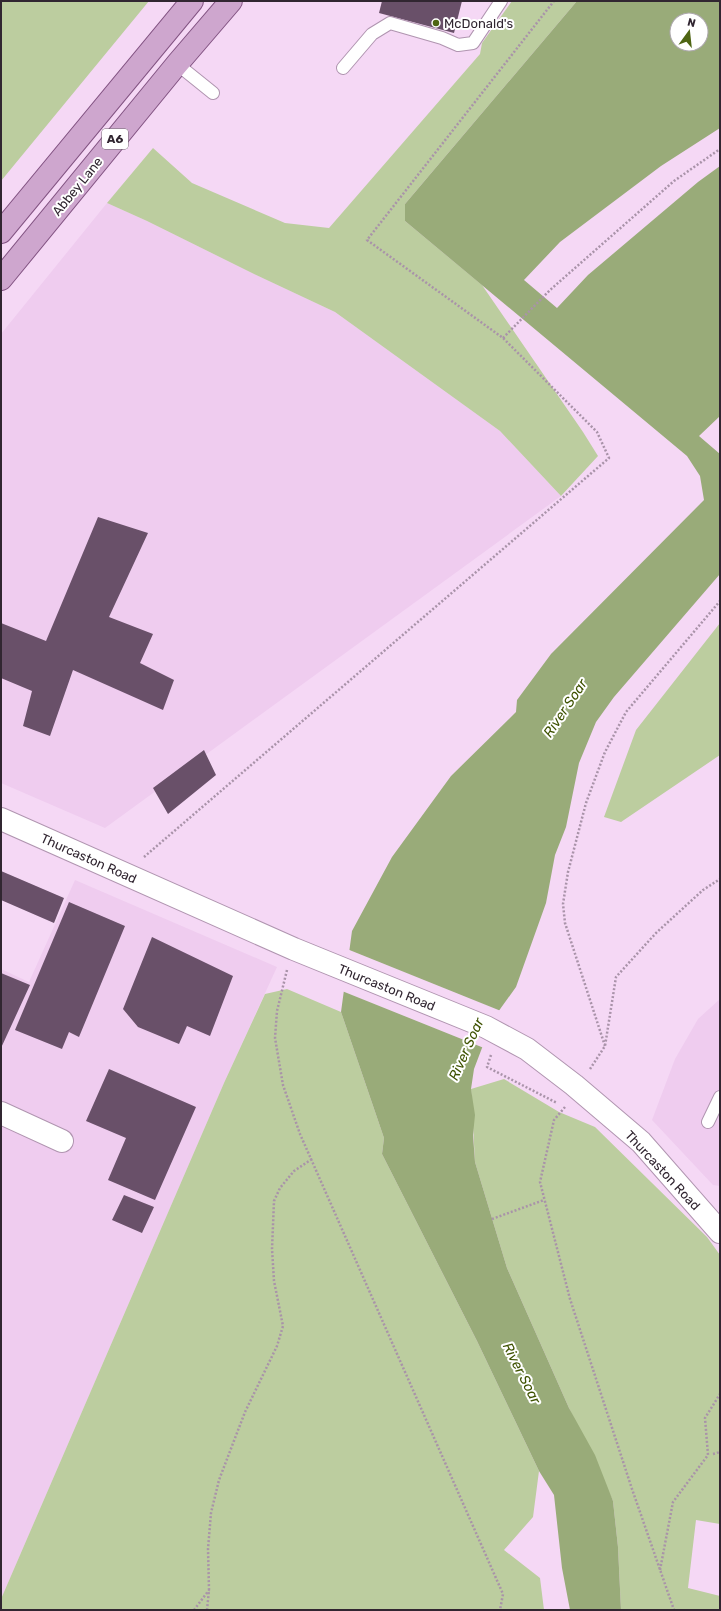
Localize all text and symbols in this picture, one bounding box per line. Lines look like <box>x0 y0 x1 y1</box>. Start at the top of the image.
north arrow <box>669 12 709 52</box>
place label: McDonald's <box>444 16 513 31</box>
text: N <box>686 16 697 30</box>
marker: McDonald's <box>431 18 441 28</box>
road number: A6 <box>102 129 128 149</box>
street label: Abbey Lane <box>49 154 106 219</box>
water label: River Soar <box>540 675 591 741</box>
street label: Thurcaston Road <box>39 831 139 886</box>
street label: Thurcaston Road <box>336 961 437 1014</box>
water label: River Soar <box>445 1015 488 1083</box>
street label: Thurcaston Road <box>622 1127 703 1213</box>
water label: River Soar <box>499 1340 545 1407</box>

